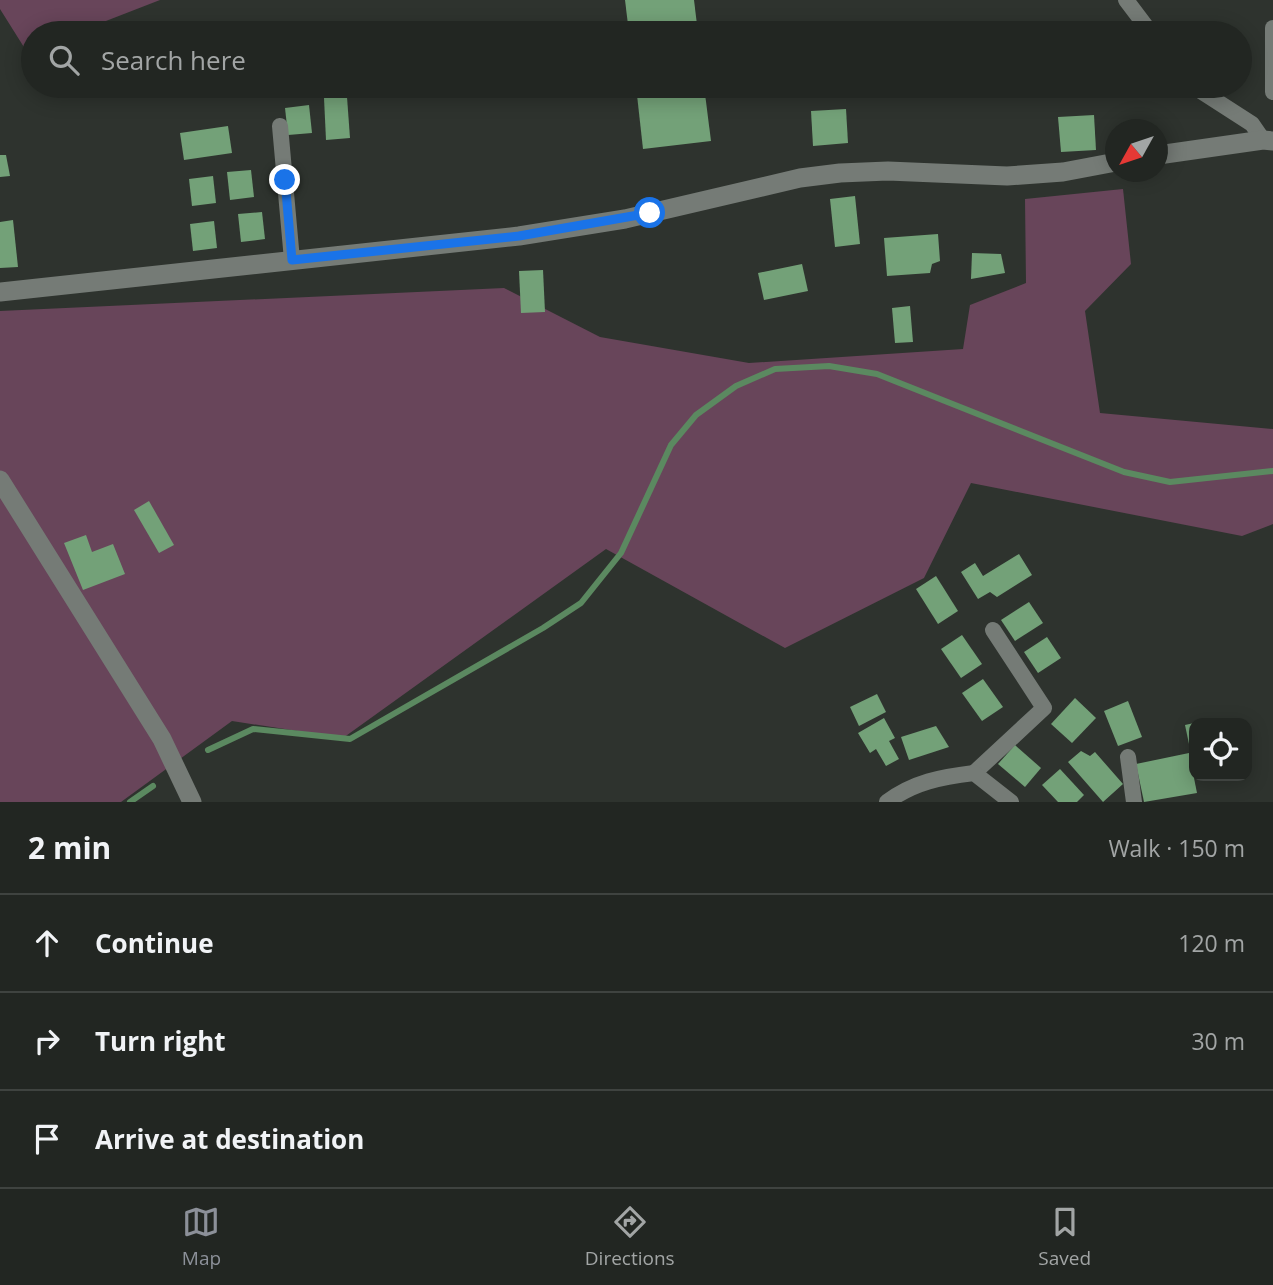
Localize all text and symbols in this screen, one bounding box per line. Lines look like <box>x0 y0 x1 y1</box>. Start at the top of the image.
search box <box>21 21 1252 98</box>
icon: search <box>45 41 83 79</box>
text: Search here <box>101 42 246 78</box>
north arrow <box>1105 119 1168 182</box>
route end <box>269 164 300 195</box>
route start <box>634 197 665 228</box>
map controls <box>1189 718 1252 781</box>
button: locate <box>1189 718 1252 781</box>
text: 2 min <box>28 827 111 868</box>
text: Walk · 150 m <box>1108 832 1245 864</box>
icon: ahead <box>28 924 66 962</box>
text: Continue <box>95 925 214 961</box>
text: 120 m <box>1178 927 1245 959</box>
icon: right <box>28 1022 66 1060</box>
text: Turn right <box>95 1023 226 1059</box>
text: 30 m <box>1191 1025 1245 1057</box>
icon: arrive <box>28 1120 66 1158</box>
text: Arrive at destination <box>95 1121 364 1157</box>
tab: Map <box>182 1203 221 1271</box>
tab: Directions <box>585 1203 675 1271</box>
tab: Saved <box>1038 1203 1091 1271</box>

